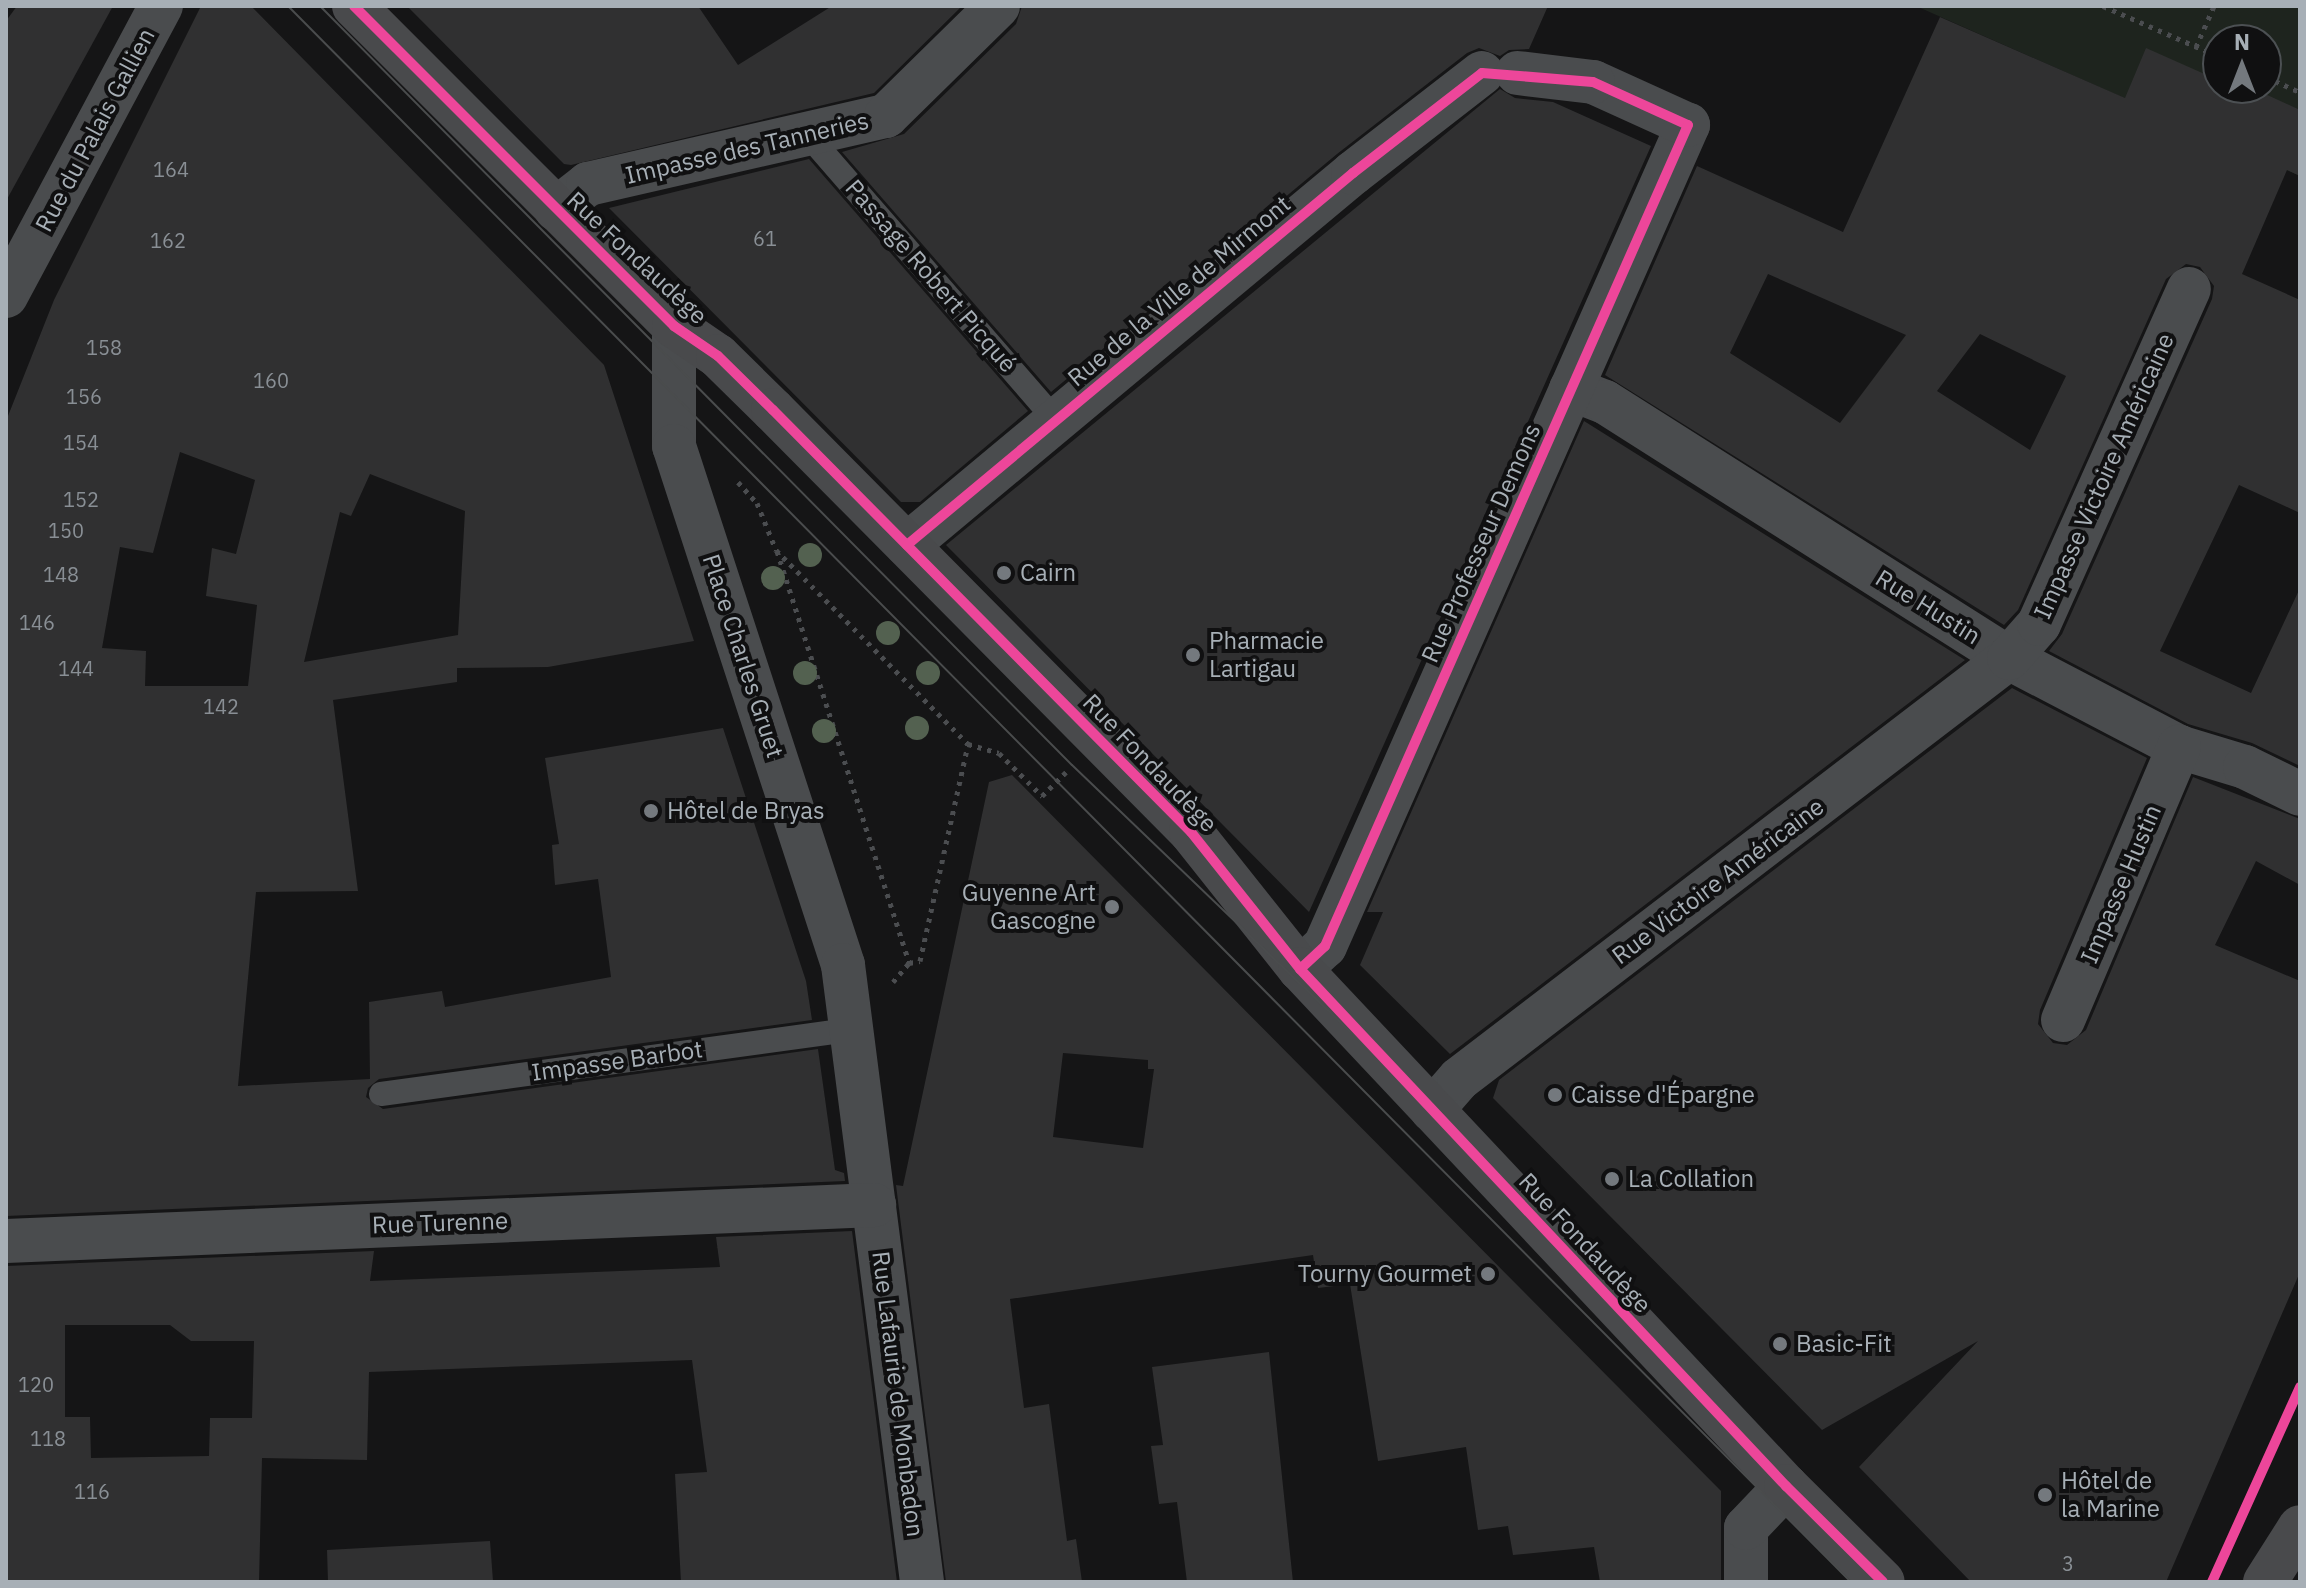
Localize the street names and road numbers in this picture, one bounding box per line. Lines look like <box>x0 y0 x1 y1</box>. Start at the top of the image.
street label: Rue du Palais Gallien <box>29 23 161 237</box>
street label: Impasse des Tanneries <box>623 106 871 190</box>
street label: Passage Robert Picqué <box>839 174 1023 378</box>
street label: Rue Fondaudège <box>561 186 713 330</box>
street label: Rue de la Ville de Mirmont <box>1062 189 1296 393</box>
street label: Impasse Victoire Américaine <box>2028 329 2180 623</box>
street label: Rue Professeur Demons <box>1415 419 1547 667</box>
street label: Place Charles Gruet <box>696 550 790 762</box>
street label: Rue Hustin <box>1870 564 1986 650</box>
street label: Rue Fondaudège <box>1077 688 1223 838</box>
street label: Rue Victoire Américaine <box>1606 792 1830 970</box>
street label: Impasse Hustin <box>2075 800 2167 968</box>
street label: Impasse Barbot <box>530 1035 704 1087</box>
street label: Rue Fondaudège <box>1513 1167 1657 1319</box>
street label: Rue Turenne <box>371 1206 509 1240</box>
street label: Rue Lafaurie de Monbadon <box>866 1250 930 1538</box>

